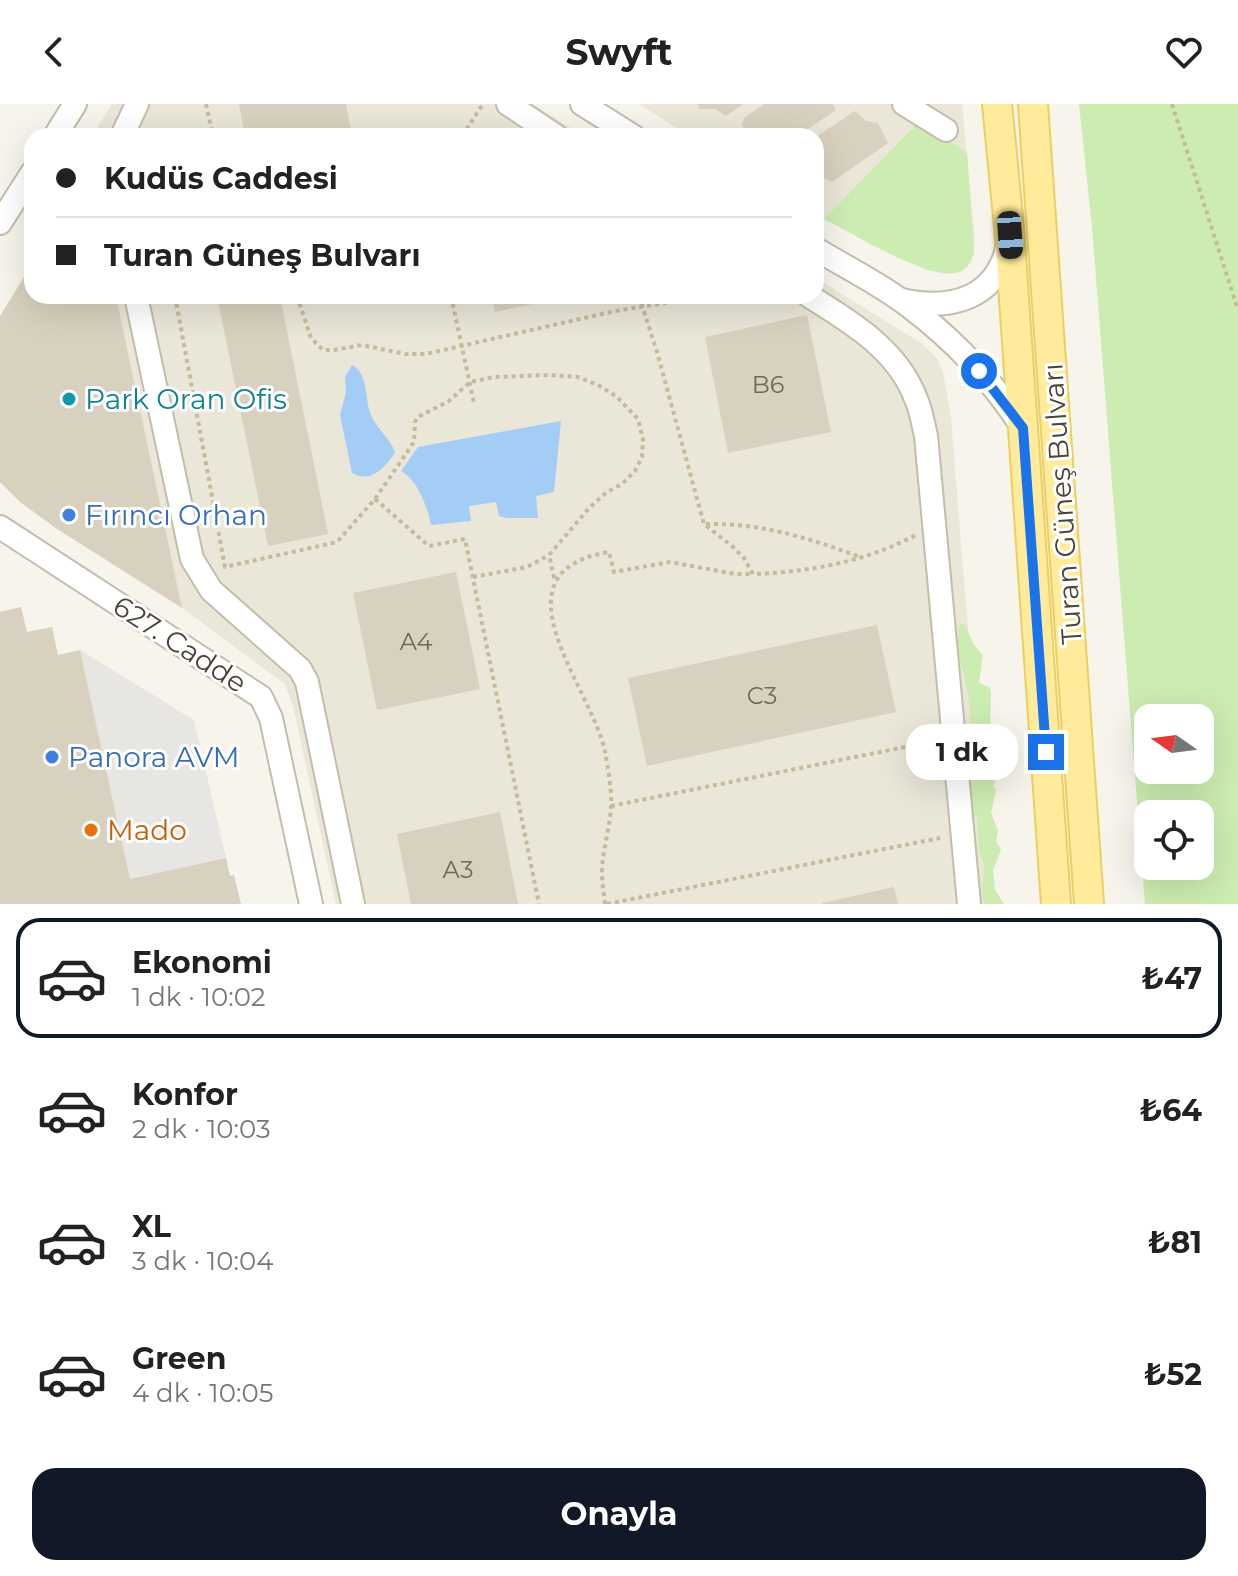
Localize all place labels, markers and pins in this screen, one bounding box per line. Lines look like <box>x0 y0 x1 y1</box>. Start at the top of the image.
place label: Park Oran Ofis <box>85 382 287 416</box>
marker: Park Oran Ofis <box>60 390 78 408</box>
place label: Fırıncı Orhan <box>85 498 267 532</box>
marker: Fırıncı Orhan <box>60 506 78 524</box>
place label: Panora AVM <box>68 740 240 774</box>
marker: Panora AVM <box>43 748 61 766</box>
place label: Mado <box>107 813 187 847</box>
marker: Mado <box>82 821 100 839</box>

